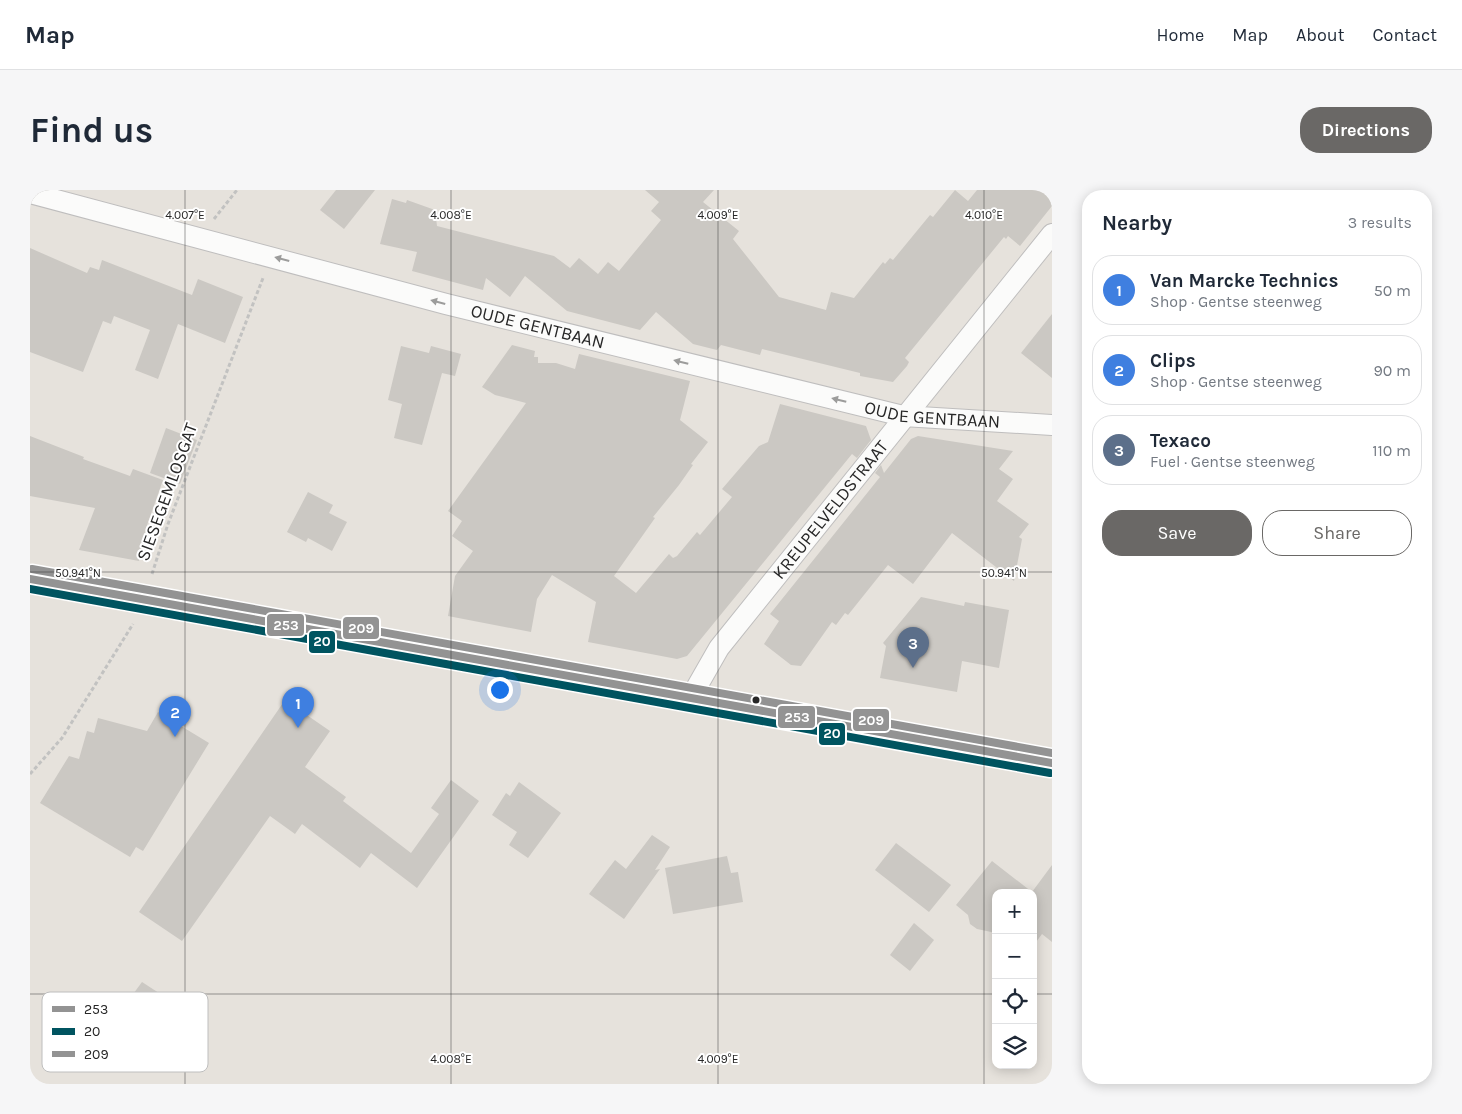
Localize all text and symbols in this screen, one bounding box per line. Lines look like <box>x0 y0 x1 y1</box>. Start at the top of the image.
text: Map <box>25 21 75 49</box>
text: Home <box>1156 24 1204 46</box>
text: Map <box>1232 24 1268 46</box>
text: About <box>1296 24 1345 46</box>
text: Contact <box>1373 24 1437 46</box>
button: Directions <box>1300 107 1432 153</box>
text: Find us <box>30 110 153 151</box>
text: 4.007°E <box>165 208 205 222</box>
text: 4.008°E <box>430 208 472 222</box>
text: 4.009°E <box>698 208 738 222</box>
text: 4.010°E <box>965 208 1003 222</box>
text: Nearby <box>1102 211 1172 235</box>
text: 3 results <box>1348 213 1412 232</box>
one-way arrow <box>274 255 289 263</box>
text: Van Marcke Technics <box>1150 270 1338 292</box>
text: 1 <box>1116 281 1122 300</box>
text: 50 m <box>1374 281 1411 300</box>
text: Shop · Gentse steenweg <box>1150 292 1322 311</box>
one-way arrow <box>431 297 446 305</box>
street label: OUDE GENTBAAN <box>469 300 607 353</box>
text: Clips <box>1150 350 1196 372</box>
one-way arrow <box>674 357 689 365</box>
text: 2 <box>1114 361 1124 380</box>
text: 90 m <box>1373 361 1411 380</box>
text: Shop · Gentse steenweg <box>1150 372 1322 391</box>
one-way arrow <box>831 396 846 404</box>
street label: OUDE GENTBAAN <box>862 396 1001 433</box>
street label: SIESEGEMLOSGAT <box>132 420 202 564</box>
text: Texaco <box>1150 430 1211 452</box>
street label: KREUPELVELDSTRAAT <box>768 436 893 584</box>
text: 3 <box>1114 441 1124 460</box>
text: 110 m <box>1372 441 1411 460</box>
text: Fuel · Gentse steenweg <box>1150 452 1315 471</box>
button: Save <box>1102 510 1252 556</box>
button: Share <box>1262 510 1412 556</box>
text: 50.941°N <box>55 566 101 580</box>
text: 50.941°N <box>981 566 1027 580</box>
line badge: 253 <box>266 613 305 637</box>
line badge: 209 <box>342 616 380 640</box>
text: 253 <box>273 617 299 634</box>
text: 209 <box>348 620 374 637</box>
pin: 3 <box>897 627 929 668</box>
line badge: 20 <box>308 630 336 654</box>
text: 20 <box>313 633 331 650</box>
your location <box>487 677 513 703</box>
pin: 1 <box>282 687 314 728</box>
unlabelled marker <box>751 695 761 705</box>
pin: 2 <box>159 696 191 737</box>
line badge: 253 <box>777 705 816 729</box>
line badge: 209 <box>852 708 890 732</box>
text: 253 <box>784 709 810 726</box>
text: 209 <box>858 712 884 729</box>
line badge: 20 <box>818 722 846 746</box>
text: 20 <box>823 725 841 742</box>
map controls <box>992 889 1037 1069</box>
button: + <box>992 889 1037 934</box>
button: − <box>992 934 1037 979</box>
button: locate <box>992 979 1037 1024</box>
legend <box>42 992 208 1072</box>
text: 253 <box>84 1001 108 1018</box>
text: 20 <box>84 1023 100 1040</box>
button: layers <box>992 1024 1037 1069</box>
text: 209 <box>84 1046 109 1063</box>
text: 4.008°E <box>430 1052 472 1066</box>
text: 4.009°E <box>698 1052 738 1066</box>

